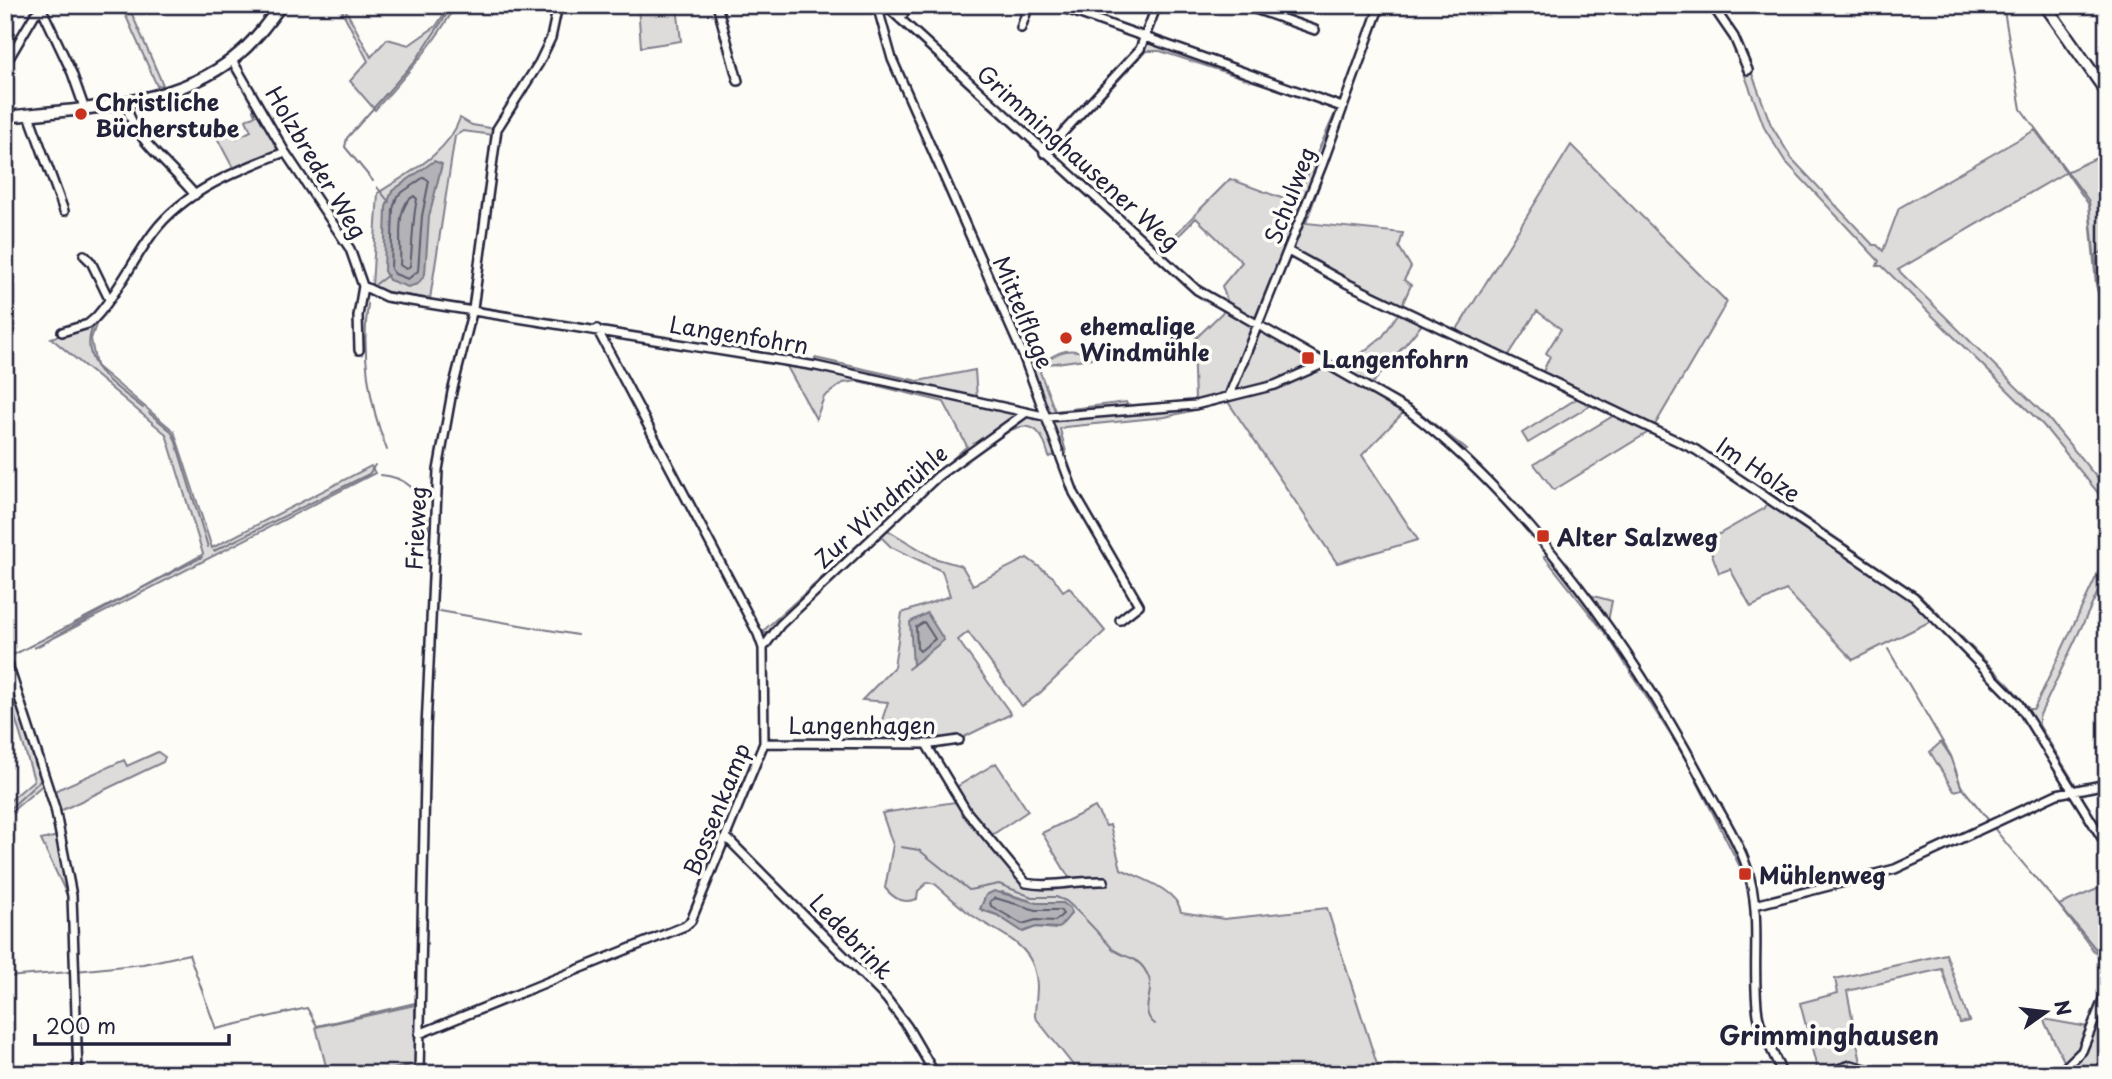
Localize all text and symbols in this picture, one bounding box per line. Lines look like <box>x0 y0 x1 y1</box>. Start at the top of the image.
street label: Grimminghausener Weg <box>970 56 1188 258</box>
street label: Holzbreder Weg <box>257 79 377 245</box>
place label: Christliche Bücherstube <box>95 84 240 145</box>
marker: Christliche Bücherstube <box>73 106 89 122</box>
street label: Schulweg <box>1254 141 1324 249</box>
street label: Mittelflage <box>985 250 1063 374</box>
street label: Langenfohrn <box>667 306 811 362</box>
place label: ehemalige Windmühle <box>1080 308 1209 369</box>
marker: ehemalige Windmühle <box>1058 330 1074 346</box>
place label: Langenfohrn <box>1322 341 1469 376</box>
marker: Langenfohrn <box>1300 350 1316 366</box>
street label: Im Holze <box>1710 428 1808 510</box>
street label: Zur Windmühle <box>805 436 955 576</box>
street label: Frieweg <box>395 485 435 571</box>
place label: Alter Salzweg <box>1557 519 1718 554</box>
marker: Alter Salzweg <box>1535 528 1551 544</box>
street label: Langenhagen <box>788 707 936 742</box>
street label: Bossenkamp <box>673 737 759 881</box>
place label: Mühlenweg <box>1759 857 1886 892</box>
marker: Mühlenweg <box>1737 866 1753 882</box>
street label: Ledebrink <box>802 885 902 987</box>
north arrow <box>2010 978 2080 1048</box>
text: N <box>2048 997 2079 1018</box>
scale bar <box>35 1002 229 1046</box>
text: 200 m <box>46 1009 116 1041</box>
district label: Grimminghausen <box>1719 1015 1939 1054</box>

